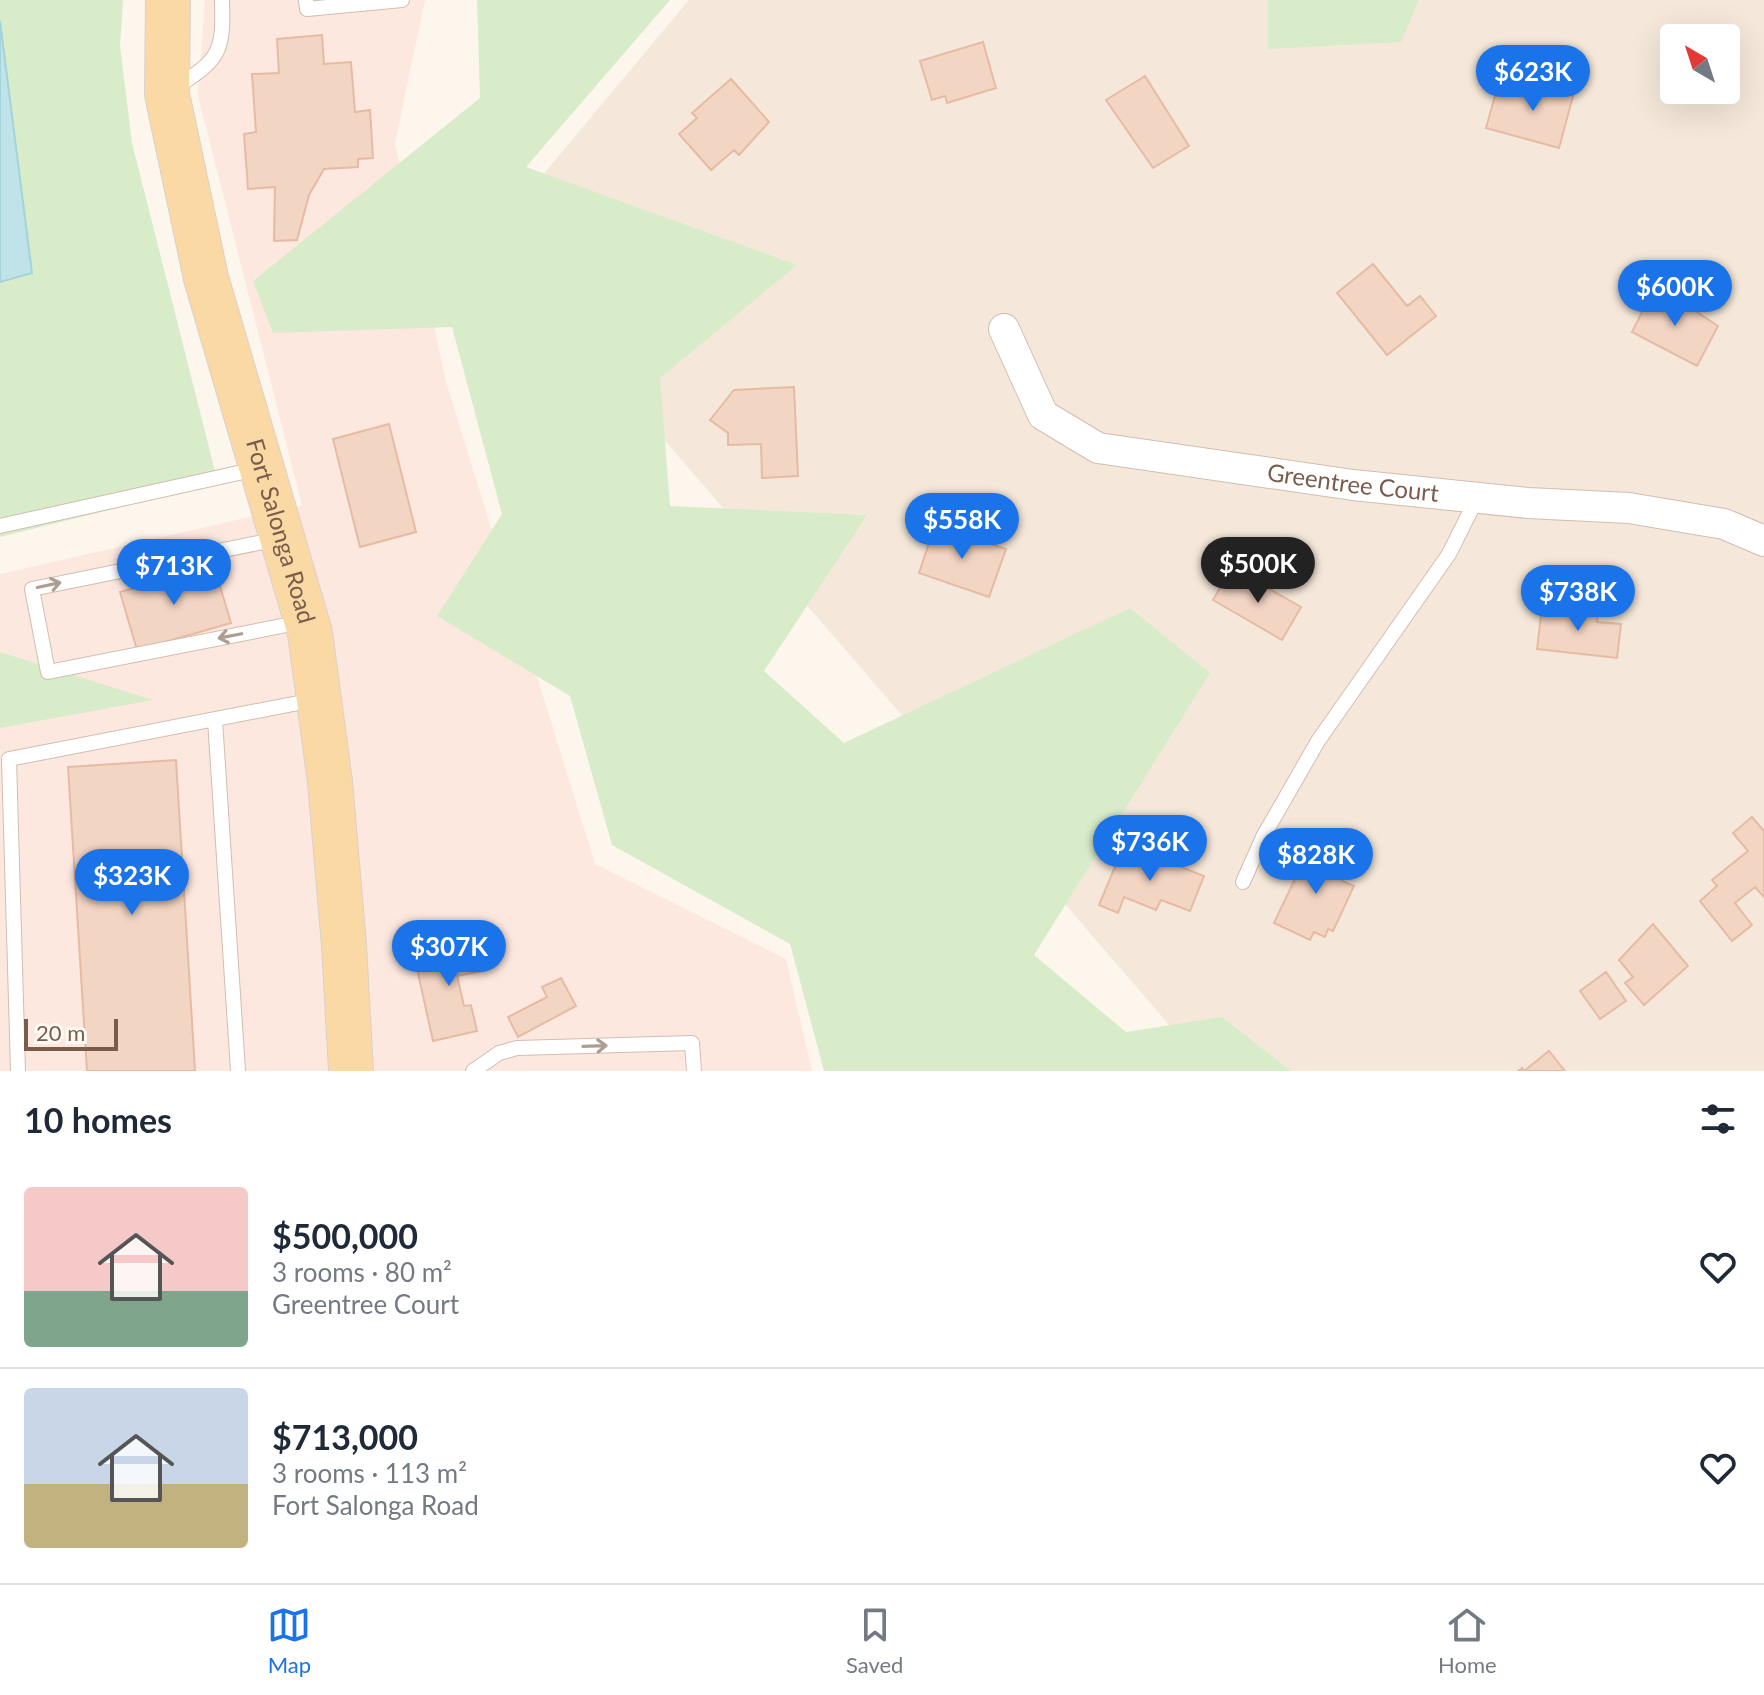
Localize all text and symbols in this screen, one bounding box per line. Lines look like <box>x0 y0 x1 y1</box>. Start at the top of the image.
north arrow <box>1660 24 1740 104</box>
map controls <box>1660 24 1740 104</box>
pin: $623K <box>1477 45 1589 113</box>
text: $623K <box>1494 55 1572 87</box>
pin: $600K <box>1619 260 1731 328</box>
text: $600K <box>1636 270 1714 302</box>
street label: Fort Salonga Road <box>241 435 322 627</box>
street label: Greentree Court <box>1265 457 1441 507</box>
pin: $558K <box>906 493 1018 561</box>
text: $558K <box>923 503 1001 535</box>
pin: $500K <box>1202 537 1314 605</box>
pin: $713K <box>118 539 230 607</box>
text: $500K <box>1219 547 1297 579</box>
text: $713K <box>135 549 213 581</box>
pin: $738K <box>1522 565 1634 633</box>
text: $738K <box>1539 575 1617 607</box>
one-way arrow <box>36 577 62 592</box>
one-way arrow <box>218 630 243 645</box>
pin: $736K <box>1094 815 1206 883</box>
text: $736K <box>1111 825 1189 857</box>
pin: $828K <box>1260 828 1372 896</box>
text: $828K <box>1277 838 1355 870</box>
pin: $323K <box>76 849 188 917</box>
text: $323K <box>93 859 171 891</box>
pin: $307K <box>393 920 505 988</box>
text: $307K <box>410 930 488 962</box>
scale bar <box>24 1015 118 1051</box>
text: 20 m <box>36 1019 85 1046</box>
one-way arrow <box>581 1039 608 1054</box>
icon: filters <box>1696 1097 1740 1141</box>
text: 10 homes <box>24 1099 172 1140</box>
text: $500,000 <box>272 1215 418 1256</box>
icon: home <box>88 1219 184 1315</box>
icon: heart <box>1696 1245 1740 1289</box>
text: 3 rooms · 80 m² <box>272 1256 452 1288</box>
text: Greentree Court <box>272 1288 459 1320</box>
text: $713,000 <box>272 1416 418 1457</box>
icon: home <box>88 1420 184 1516</box>
icon: heart <box>1696 1446 1740 1490</box>
text: 3 rooms · 113 m² <box>272 1457 467 1489</box>
text: Fort Salonga Road <box>272 1489 479 1521</box>
tab: Map <box>267 1603 311 1678</box>
tab: Saved <box>846 1603 903 1678</box>
tab: Home <box>1438 1603 1497 1678</box>

